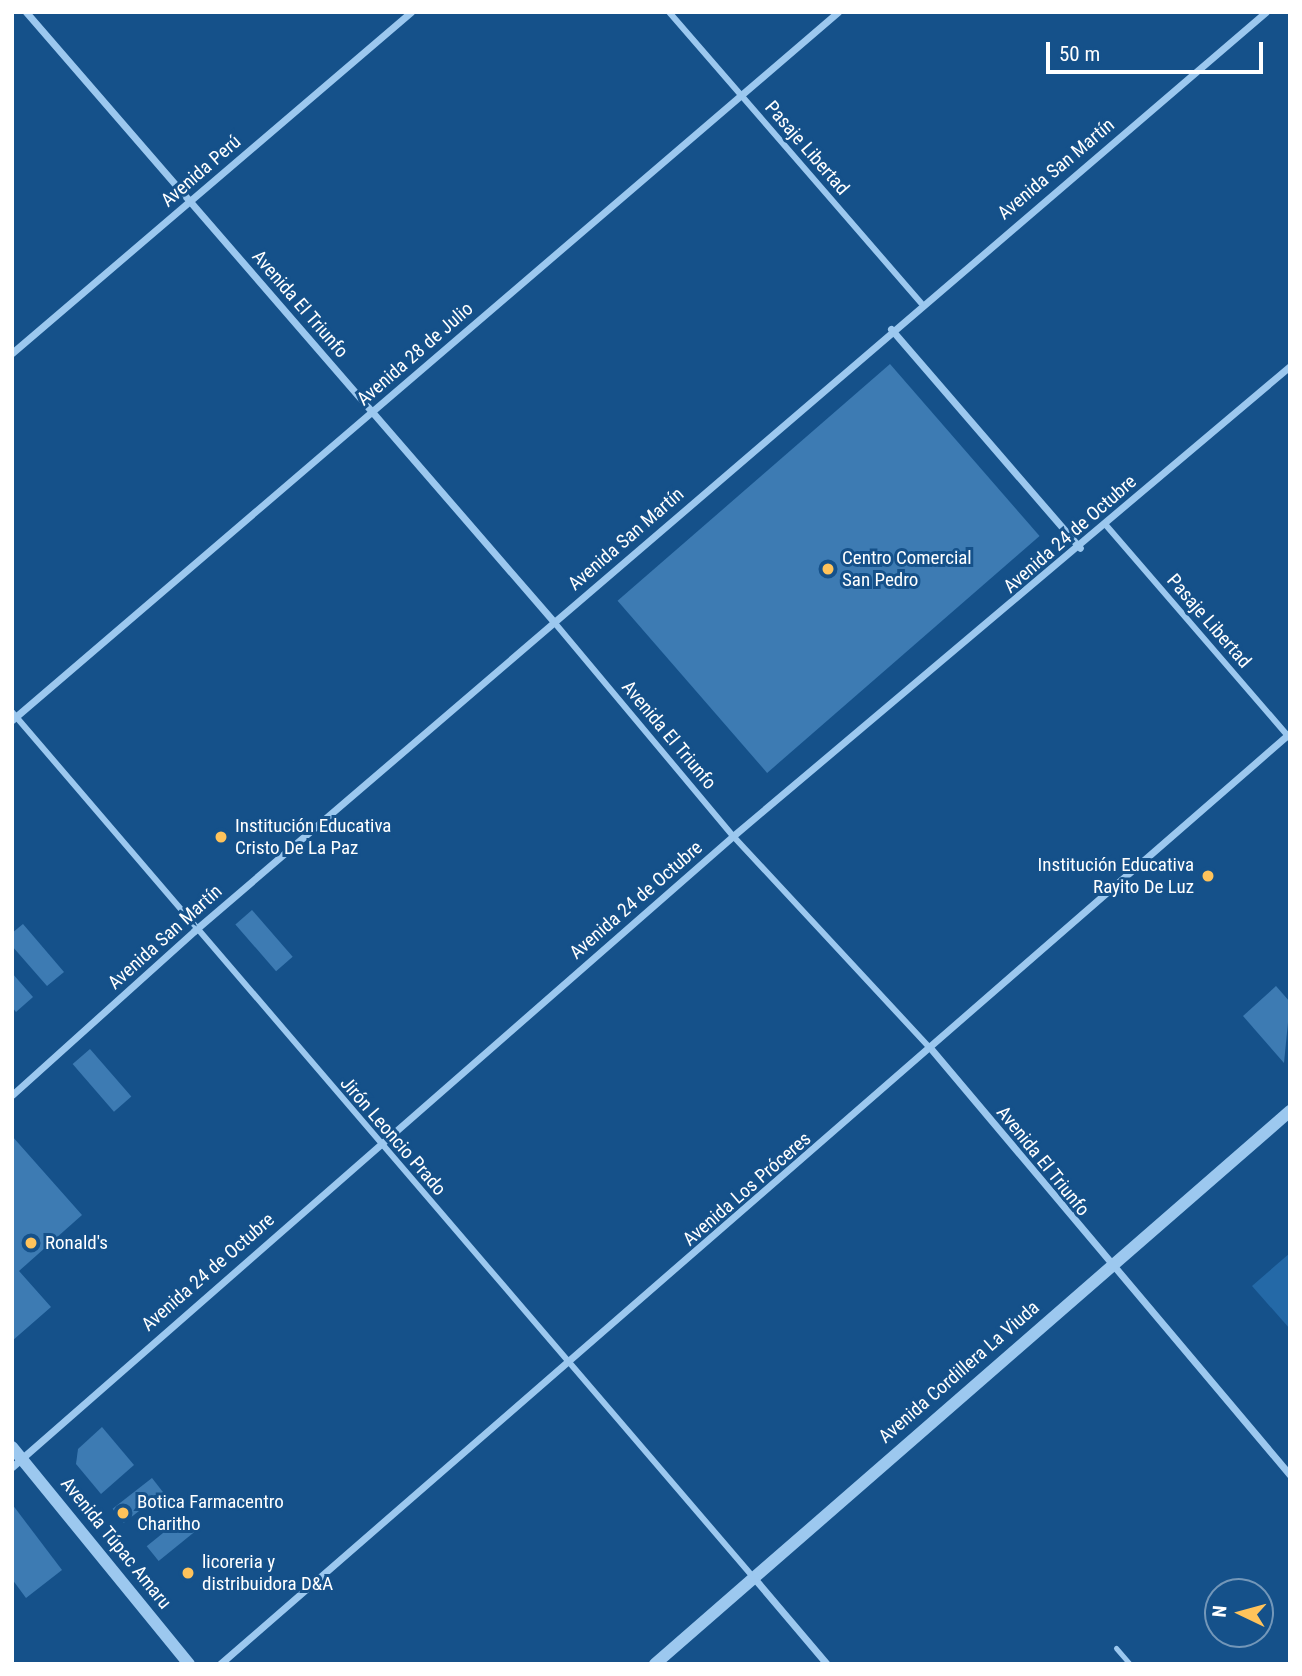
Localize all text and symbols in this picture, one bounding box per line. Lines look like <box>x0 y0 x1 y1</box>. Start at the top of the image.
scale bar <box>1050 28 1267 72</box>
text: 50 m <box>1059 42 1100 66</box>
street label: Pasaje Libertad <box>760 96 854 200</box>
street label: Avenida San Martín <box>993 114 1119 224</box>
street label: Avenida Perú <box>156 130 246 212</box>
street label: Avenida El Triunfo <box>247 245 353 363</box>
street label: Avenida 28 de Julio <box>352 297 478 411</box>
street label: Avenida 24 de Octubre <box>999 470 1141 598</box>
street label: Avenida San Martín <box>564 483 688 595</box>
place label: Centro Comercial San Pedro <box>842 547 972 591</box>
marker: Centro Comercial San Pedro <box>820 561 836 577</box>
street label: Pasaje Libertad <box>1162 569 1256 673</box>
street label: Avenida El Triunfo <box>617 676 721 794</box>
place label: Institución Educativa Cristo De La Paz <box>235 815 391 859</box>
marker: Institución Educativa Cristo De La Paz <box>213 829 229 845</box>
street label: Avenida 24 de Octubre <box>565 836 707 964</box>
place label: Institución Educativa Rayito De Luz <box>1038 854 1194 898</box>
marker: Institución Educativa Rayito De Luz <box>1200 868 1216 884</box>
street label: Avenida San Martín <box>103 880 227 994</box>
street label: Jirón Leoncio Prado <box>335 1072 451 1200</box>
street label: Avenida El Triunfo <box>992 1101 1094 1221</box>
street label: Avenida Los Próceres <box>678 1127 816 1251</box>
street label: Avenida 24 de Octubre <box>137 1208 279 1336</box>
place label: Ronald's <box>45 1232 108 1254</box>
marker: Ronald's <box>23 1235 39 1251</box>
street label: Avenida Cordillera La Viuda <box>874 1296 1044 1448</box>
street label: Avenida Túpac Amaru <box>56 1472 176 1614</box>
place label: Botica Farmacentro Charitho <box>137 1491 284 1535</box>
marker: Botica Farmacentro Charitho <box>115 1505 131 1521</box>
place label: licoreria y distribuidora D&A <box>202 1551 333 1595</box>
marker: licoreria y distribuidora D&A <box>180 1565 196 1581</box>
north arrow <box>1204 1578 1274 1648</box>
text: N <box>1208 1605 1232 1618</box>

